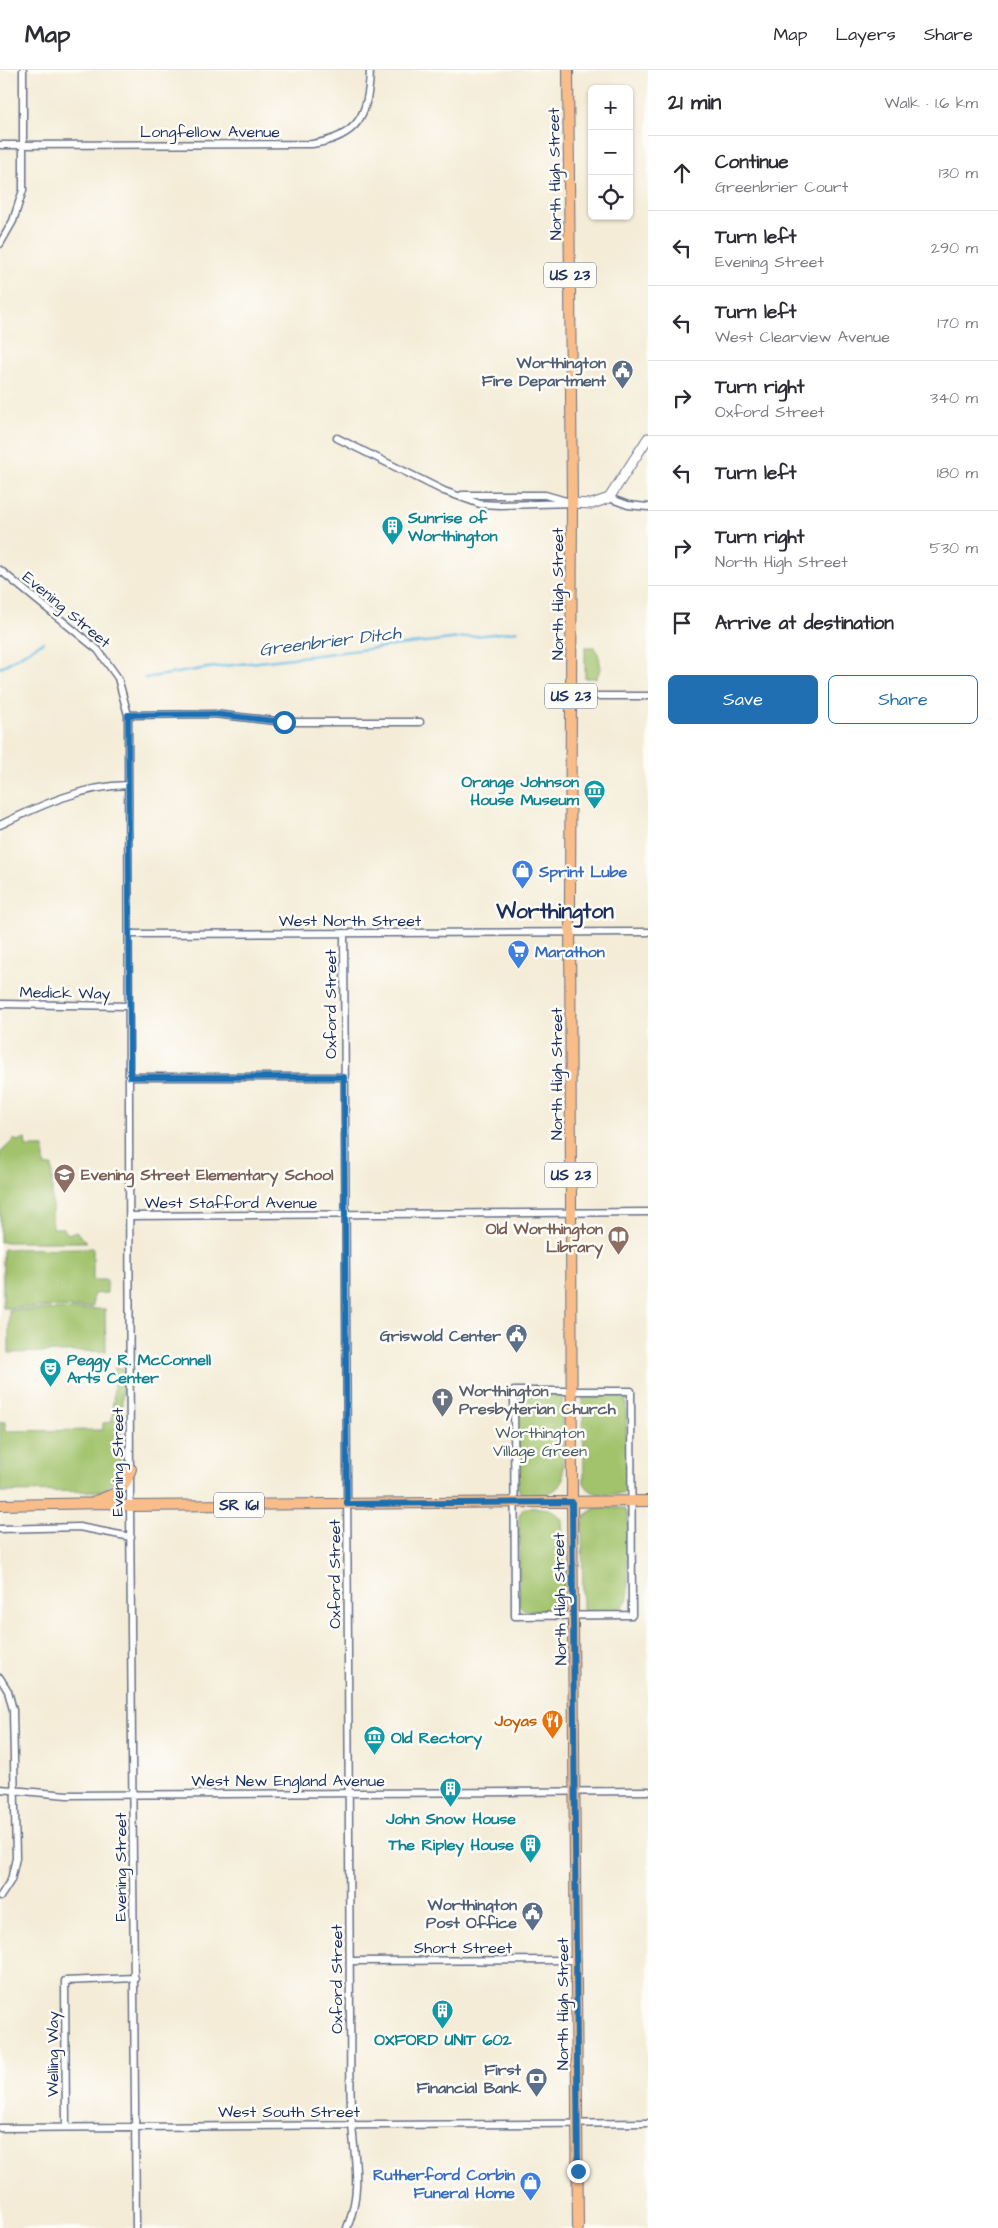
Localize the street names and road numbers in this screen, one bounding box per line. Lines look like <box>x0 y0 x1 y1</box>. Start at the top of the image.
street label: North High Street <box>543 107 568 241</box>
street label: Longfellow Avenue <box>140 121 280 144</box>
road number: US 23 <box>544 262 596 288</box>
street label: North High Street <box>547 527 570 660</box>
street label: Evening Street <box>17 566 116 654</box>
road number: US 23 <box>545 684 597 708</box>
street label: West North Street <box>279 910 422 932</box>
street label: Oxford Street <box>320 949 342 1059</box>
street label: Medick Way <box>19 981 111 1006</box>
street label: North High Street <box>546 1007 569 1140</box>
road number: US 23 <box>545 1162 597 1188</box>
street label: West Stafford Avenue <box>145 1192 318 1214</box>
street label: Evening Street <box>107 1407 130 1516</box>
road number: SR 161 <box>214 1492 264 1518</box>
street label: Oxford Street <box>324 1519 346 1629</box>
street label: North High Street <box>548 1532 573 1666</box>
street label: West New England Avenue <box>191 1770 385 1793</box>
street label: Evening Street <box>110 1812 133 1921</box>
street label: Oxford Street <box>326 1924 348 2034</box>
street label: Short Street <box>414 1937 513 1959</box>
street label: North High Street <box>552 1937 575 2070</box>
street label: Welling Way <box>42 2011 65 2097</box>
street label: West South Street <box>218 2101 361 2123</box>

